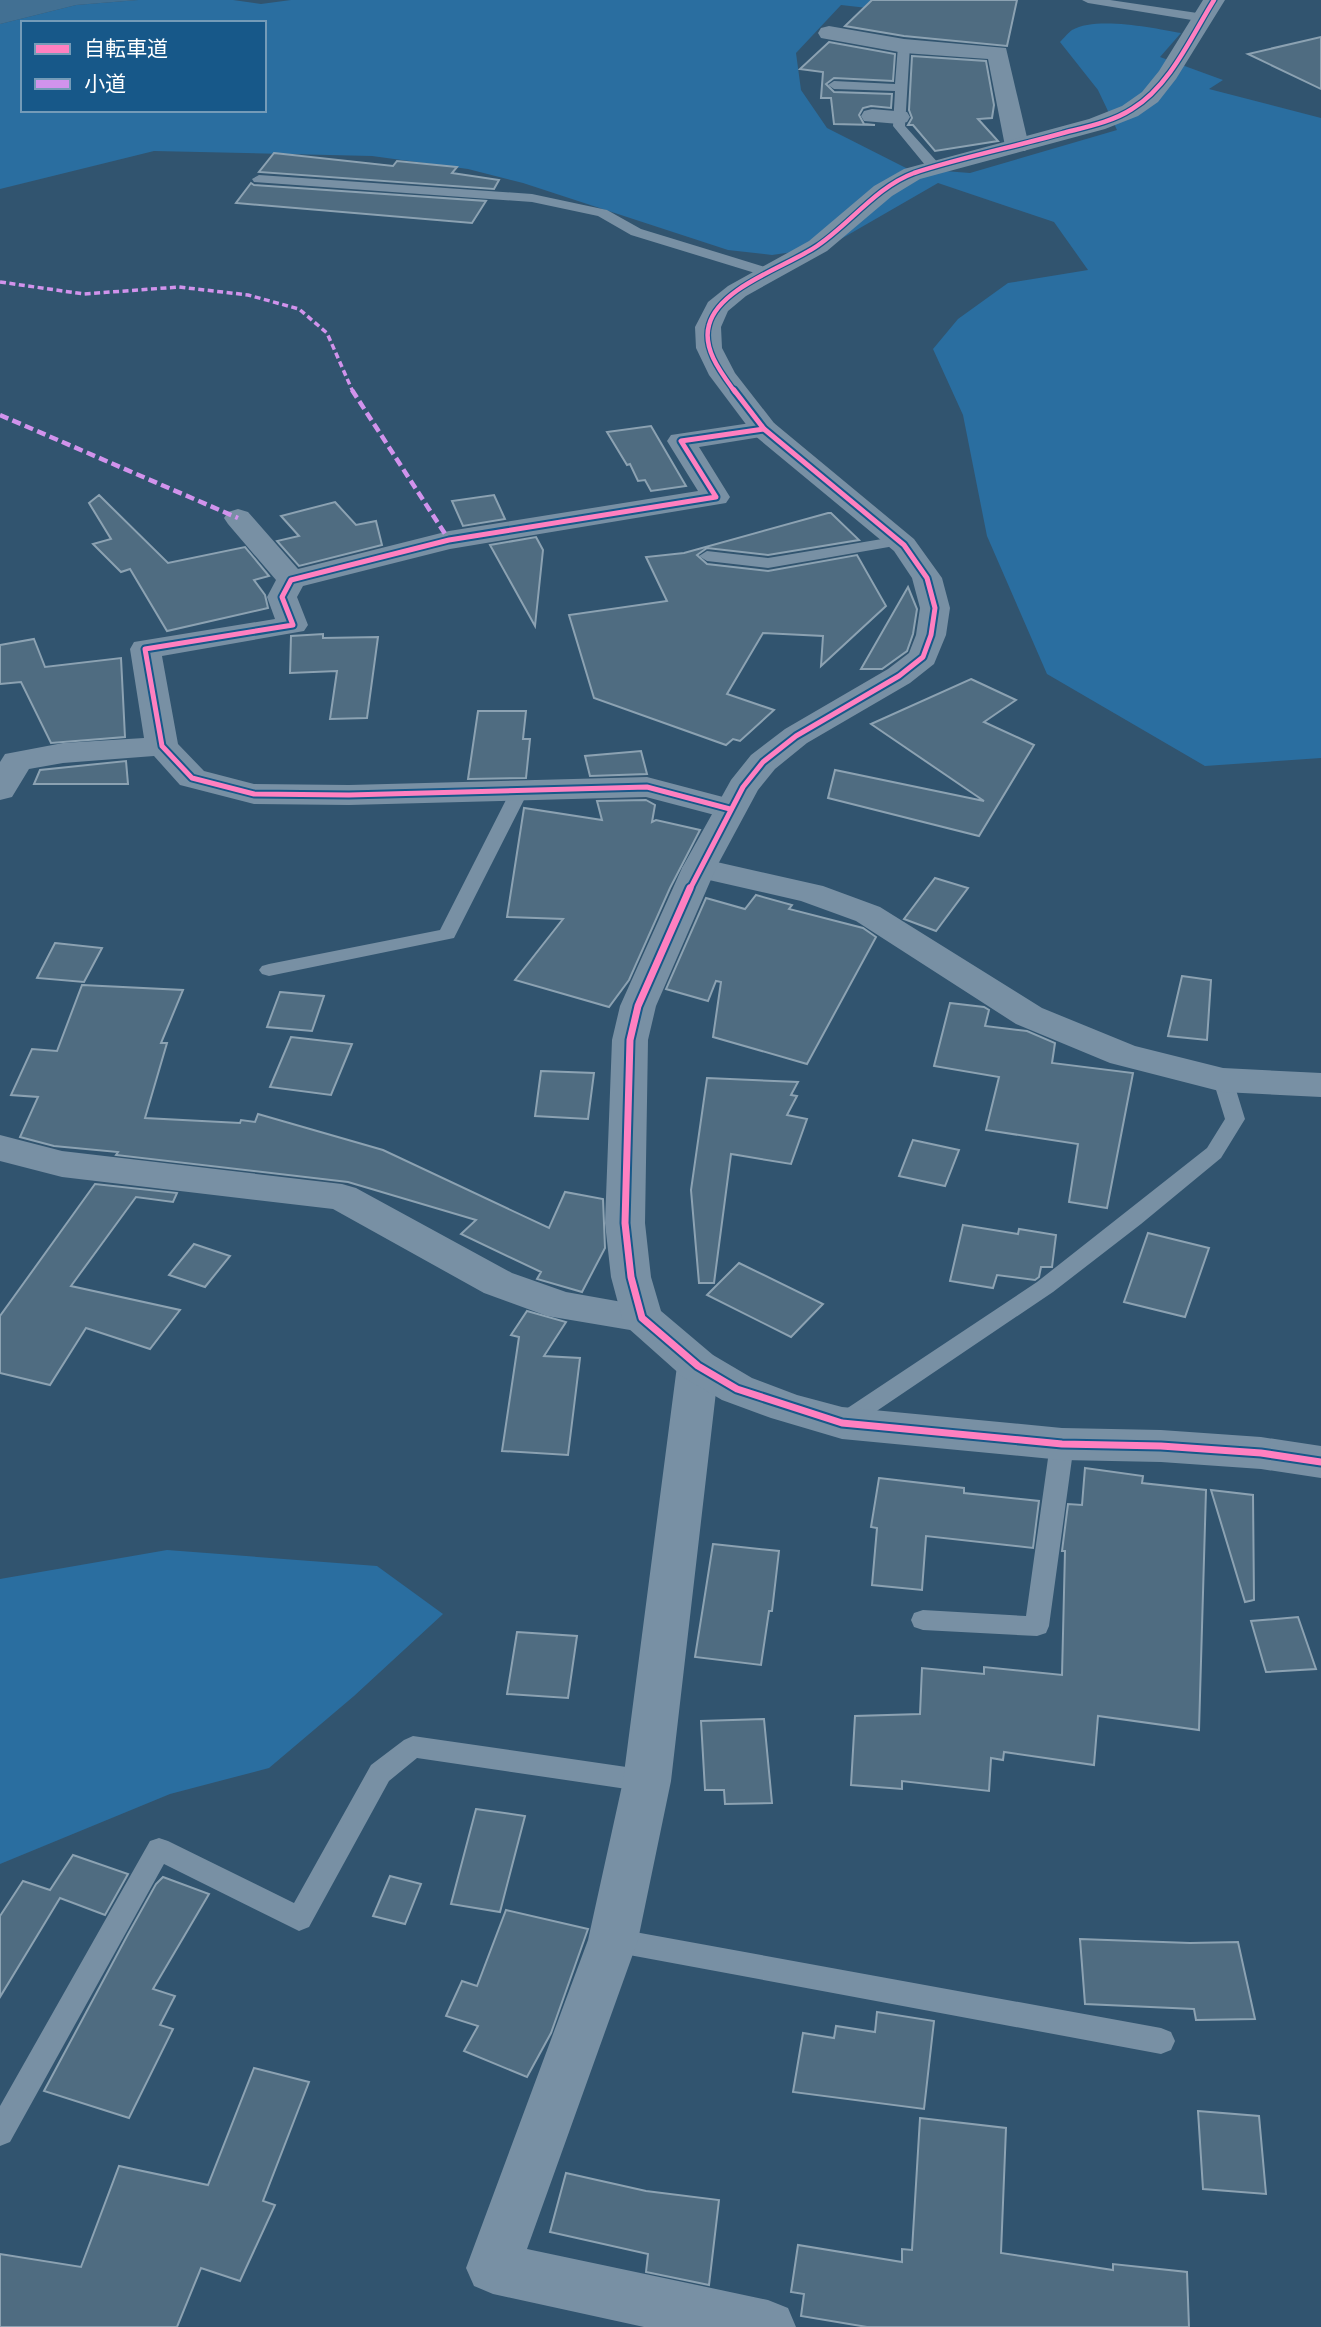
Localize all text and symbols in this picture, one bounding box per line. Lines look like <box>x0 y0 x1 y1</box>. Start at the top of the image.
legend <box>21 21 266 112</box>
text: 自転車道 <box>84 35 168 60</box>
text: 小道 <box>84 70 126 95</box>

